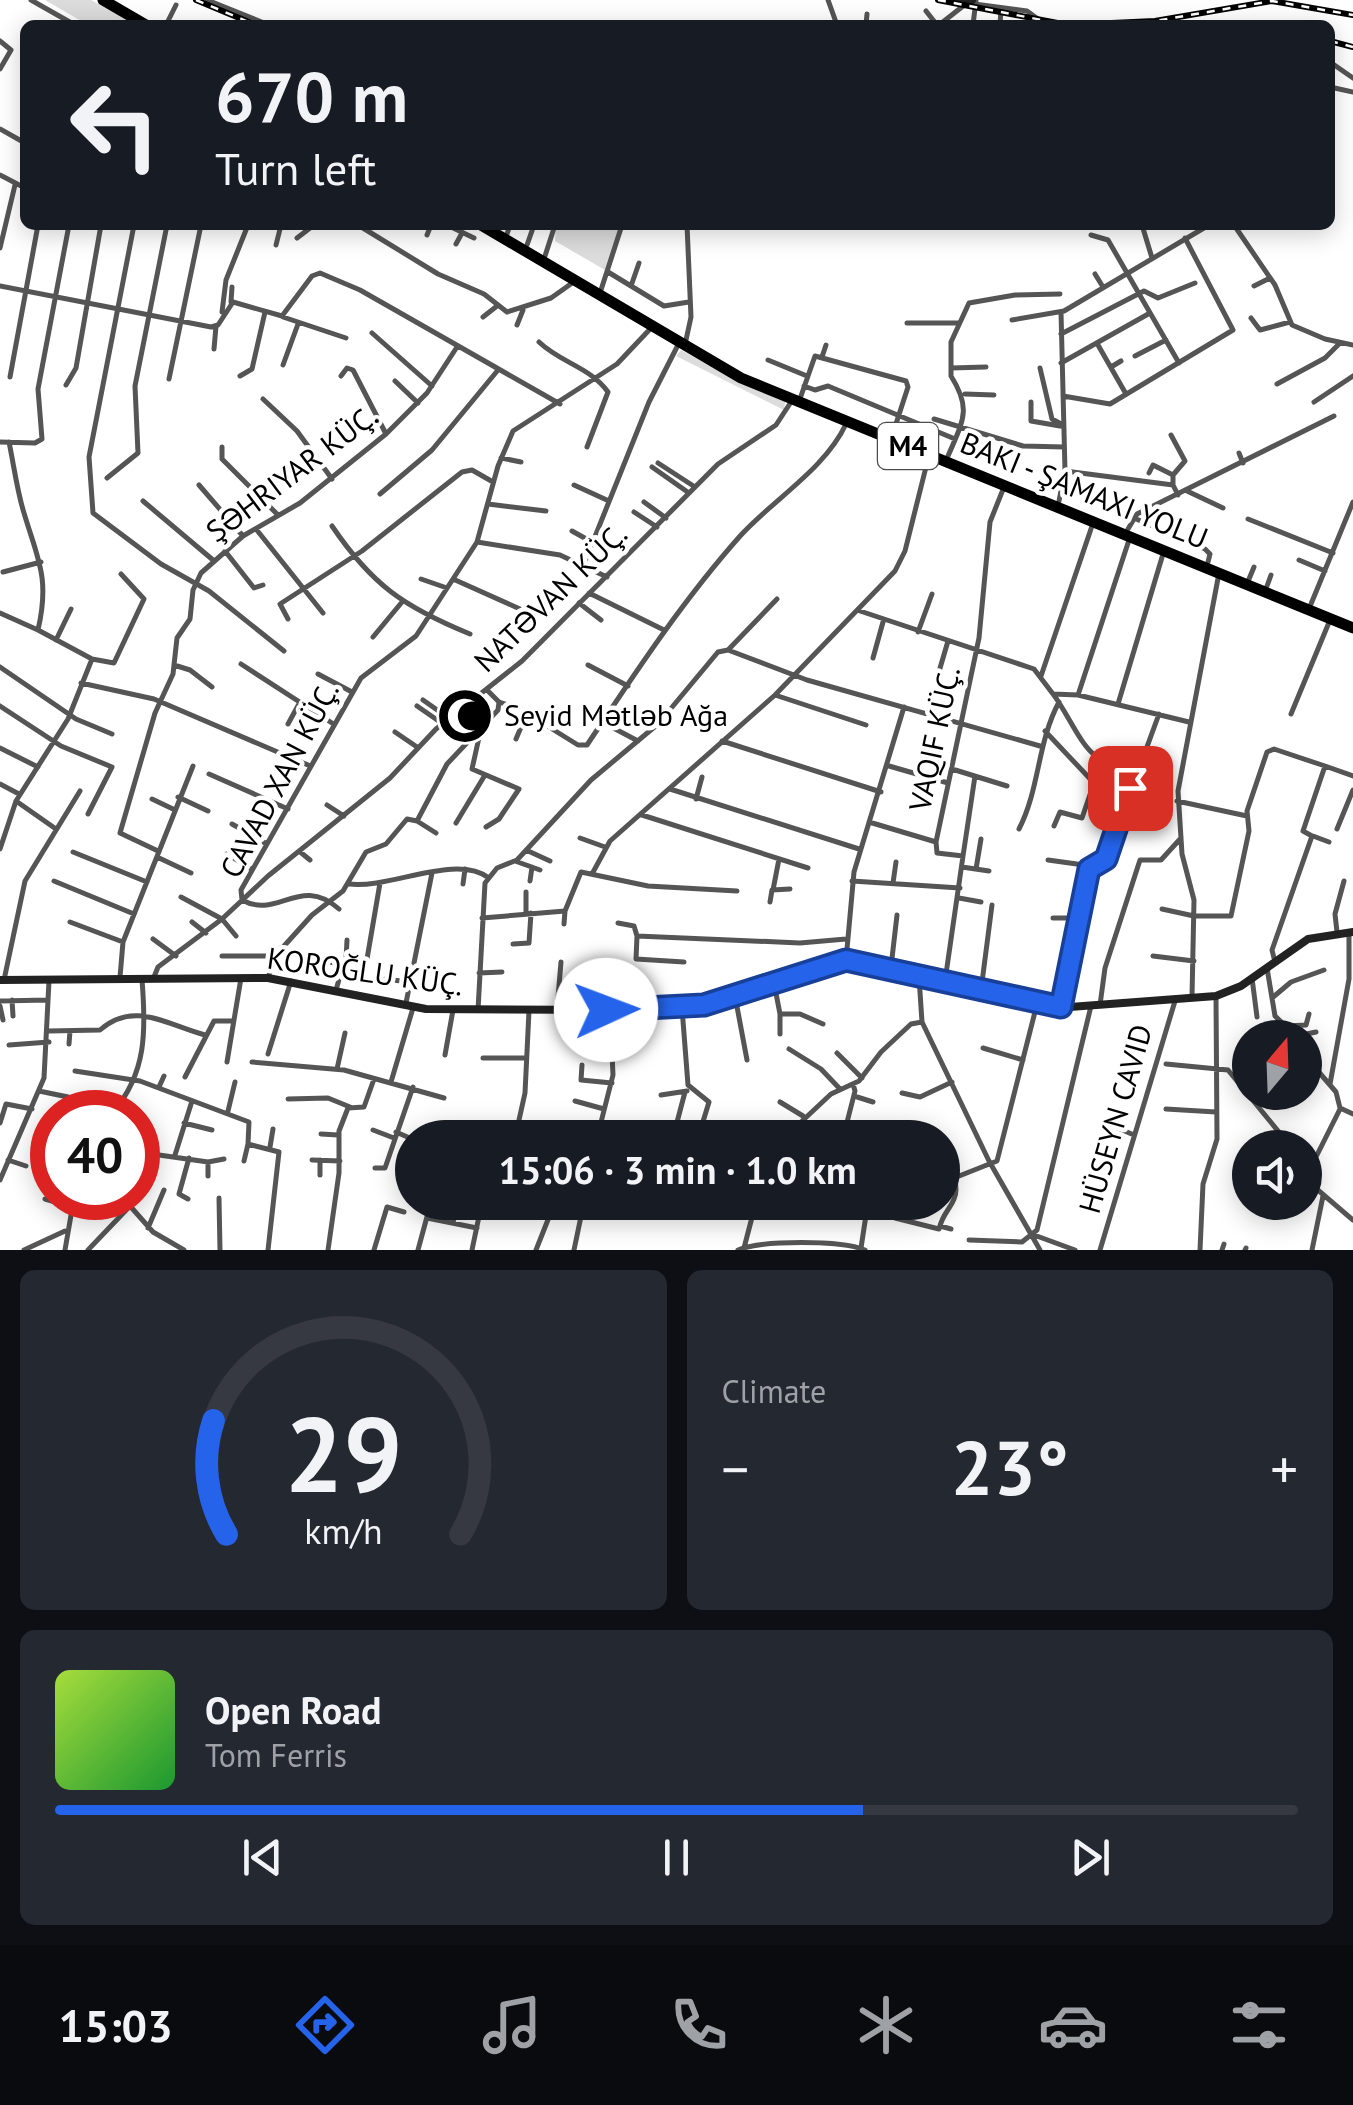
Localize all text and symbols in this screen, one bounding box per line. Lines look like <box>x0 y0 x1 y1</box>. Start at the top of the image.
text: 670 m <box>215 51 408 141</box>
icon: left <box>50 60 180 190</box>
text: Turn left <box>215 139 376 197</box>
street label: ŞƏHRIYAR KÜÇ. <box>198 396 385 550</box>
street label: BAKI - ŞAMAXI YOLU <box>955 422 1214 557</box>
road number: M4 <box>878 423 938 469</box>
street label: NATƏVAN KÜÇ. <box>465 514 635 680</box>
street label: VAQIF KÜÇ. <box>899 663 968 815</box>
street label: CAVAD XAN KÜÇ. <box>210 674 347 884</box>
mosque icon: Seyid Mətləb Ağa <box>435 686 495 746</box>
place label: Seyid Mətləb Ağa <box>504 695 728 734</box>
pin <box>1088 746 1173 831</box>
icon: arrive <box>1103 761 1158 816</box>
street label: KOROĞLU KÜÇ. <box>265 937 466 1004</box>
position arrow <box>554 958 658 1062</box>
street label: HÜSEYN CAVID <box>1069 1020 1160 1217</box>
north arrow <box>1232 1020 1322 1110</box>
map controls <box>1232 1020 1322 1220</box>
speed limit sign: 40 <box>30 1090 160 1220</box>
button: sound <box>1232 1130 1322 1220</box>
text: 15:06 · 3 min · 1.0 km <box>498 1145 857 1194</box>
text: Climate <box>722 1370 826 1412</box>
text: 29 <box>284 1386 402 1521</box>
text: 23° <box>951 1419 1069 1516</box>
text: − <box>722 1433 749 1504</box>
text: + <box>1270 1433 1298 1504</box>
text: km/h <box>304 1508 382 1554</box>
text: Open Road <box>205 1685 381 1734</box>
text: Tom Ferris <box>205 1734 347 1776</box>
icon: previous <box>235 1830 290 1885</box>
icon: pause <box>649 1830 704 1885</box>
icon: next <box>1063 1830 1118 1885</box>
icon: directions <box>290 1990 360 2060</box>
icon: music <box>477 1990 547 2060</box>
icon: phone <box>664 1990 734 2060</box>
icon: climate <box>851 1990 921 2060</box>
icon: car <box>1038 1990 1108 2060</box>
icon: filters <box>1224 1990 1294 2060</box>
text: 15:03 <box>58 1996 173 2054</box>

